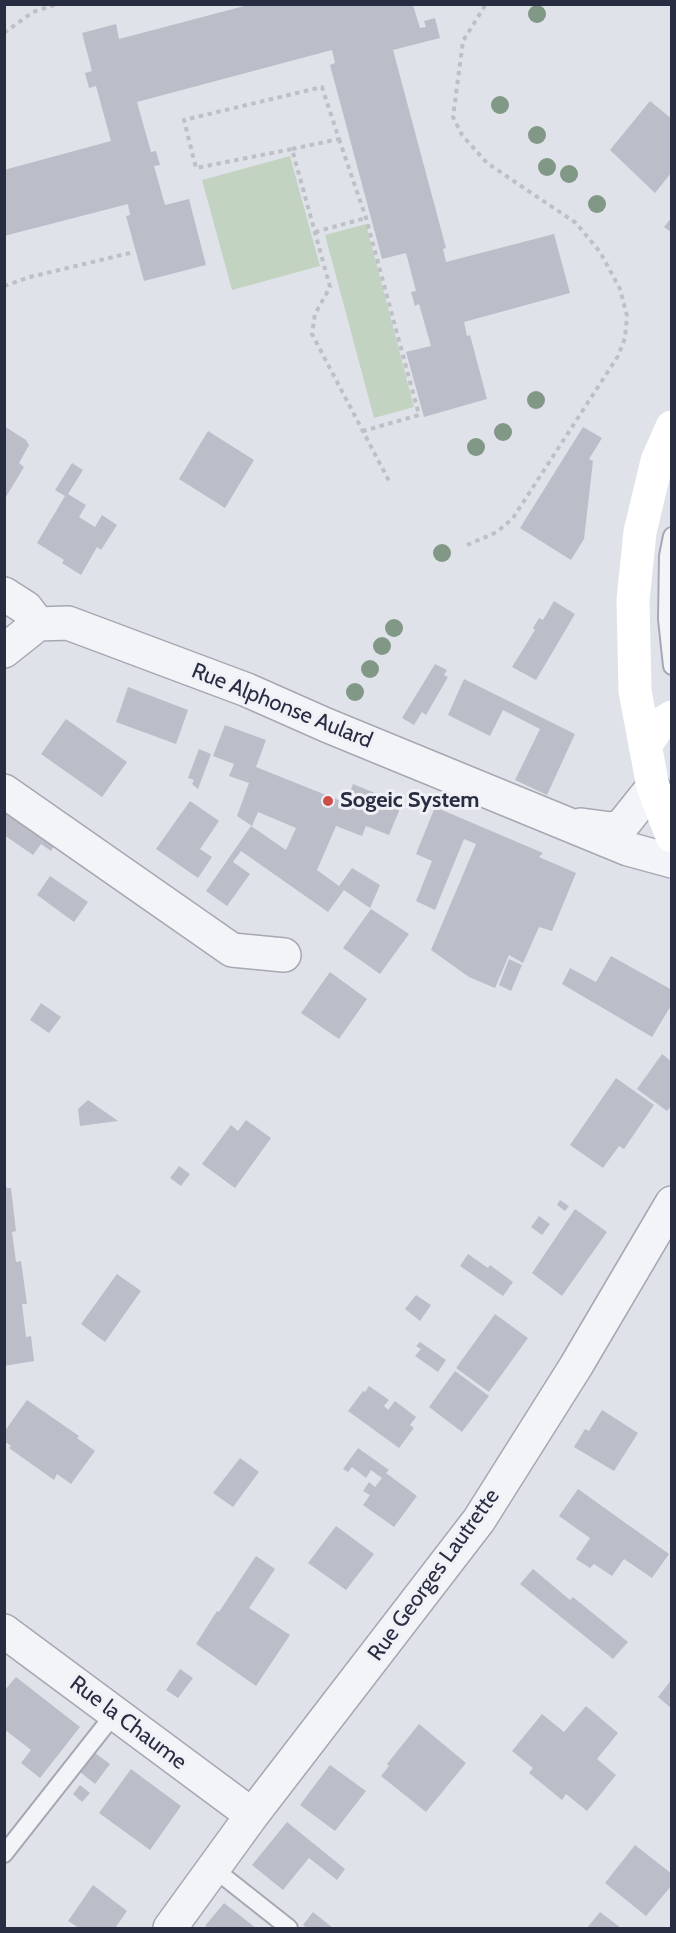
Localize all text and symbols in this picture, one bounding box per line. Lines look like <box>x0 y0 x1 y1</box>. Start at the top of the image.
street label: Rue Alphonse Aulard <box>188 658 376 754</box>
place label: Sogeic System <box>340 788 479 814</box>
marker: Sogeic System <box>321 794 335 808</box>
street label: Rue Georges Lautrette <box>363 1484 505 1666</box>
street label: Rue la Chaume <box>64 1670 192 1776</box>

